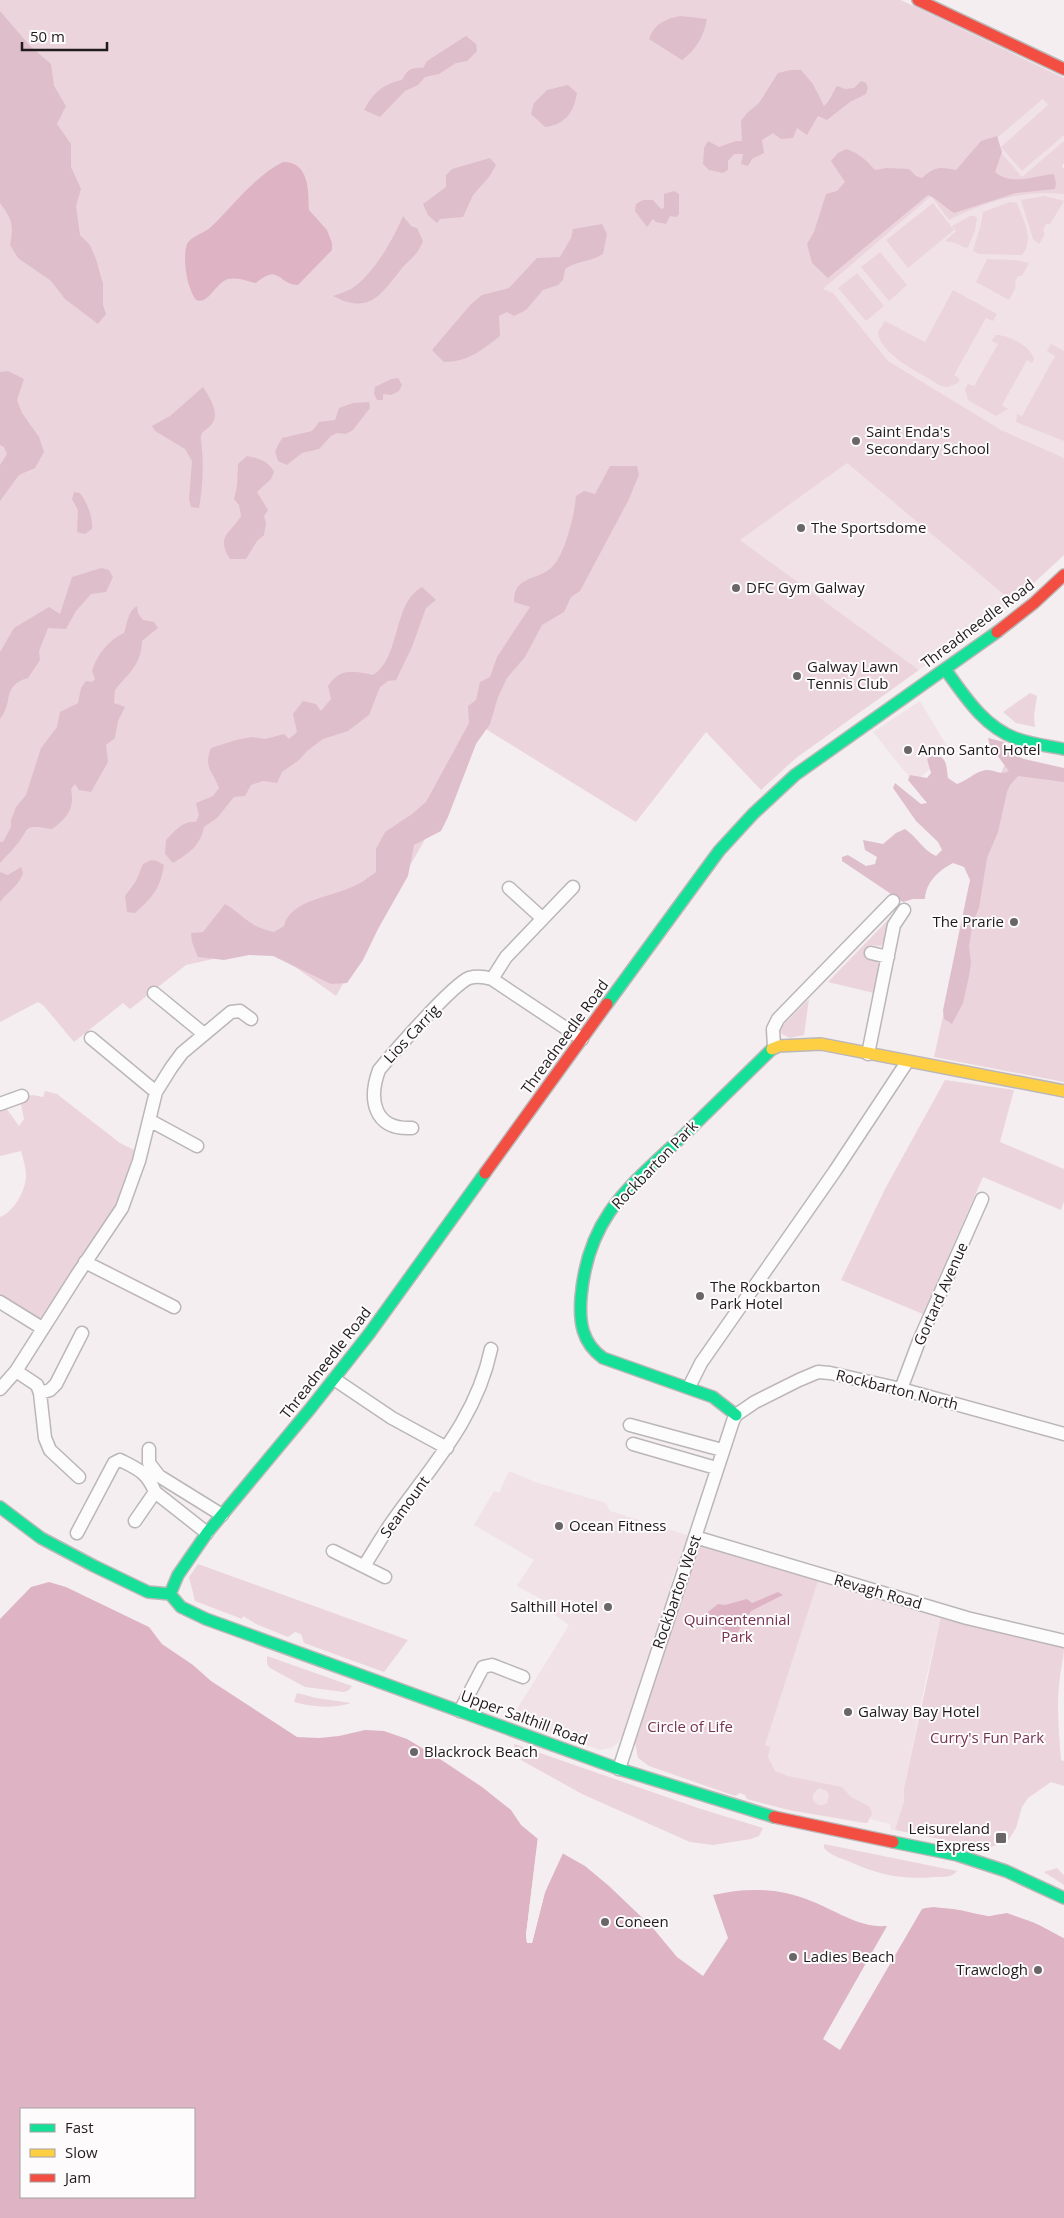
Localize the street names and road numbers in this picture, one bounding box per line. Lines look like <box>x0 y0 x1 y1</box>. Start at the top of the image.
street label: Threadneedle Road <box>917 574 1038 672</box>
street label: Threadneedle Road <box>516 975 612 1098</box>
street label: Lios Carrig <box>379 1000 444 1067</box>
street label: Rockbarton Park <box>607 1116 702 1213</box>
street label: Gortard Avenue <box>908 1239 972 1348</box>
street label: Threadneedle Road <box>275 1302 375 1422</box>
street label: Rockbarton North <box>834 1364 961 1414</box>
street label: Seamount <box>375 1472 433 1541</box>
street label: Rockbarton West <box>647 1532 705 1651</box>
street label: Revagh Road <box>832 1569 925 1613</box>
street label: Upper Salthill Road <box>458 1685 591 1749</box>

